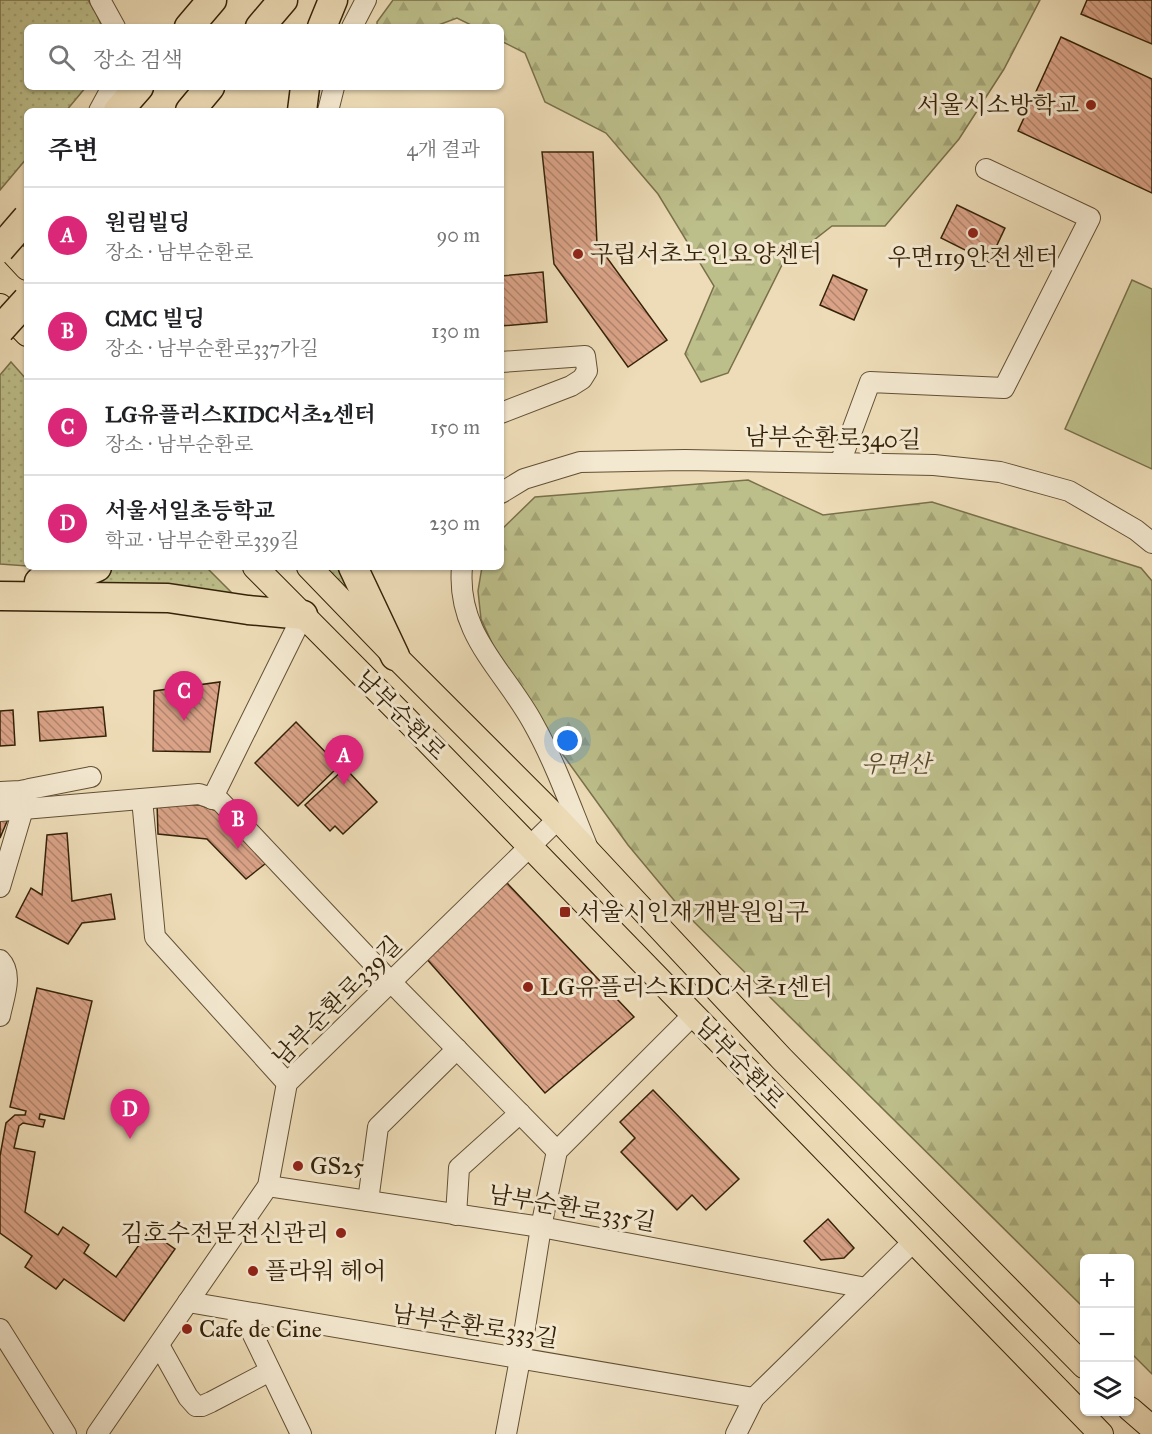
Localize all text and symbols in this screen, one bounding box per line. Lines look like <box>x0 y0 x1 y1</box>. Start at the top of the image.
search box <box>24 24 504 90</box>
icon: search <box>45 41 78 74</box>
text: 장소 검색 <box>93 46 183 73</box>
place label: 서울시소방학교 <box>917 90 1079 120</box>
marker: 서울시소방학교 <box>1084 98 1098 112</box>
text: 주변 <box>48 134 98 166</box>
text: 4개 결과 <box>407 137 480 161</box>
text: 원림빌딩 <box>105 209 190 236</box>
text: A <box>61 223 74 247</box>
text: 90 m <box>437 223 480 247</box>
marker: 우면119안전센터 <box>966 226 980 240</box>
place label: 구립서초노인요양센터 <box>590 239 822 269</box>
text: 장소 · 남부순환로 <box>105 240 253 264</box>
place label: 우면119안전센터 <box>888 242 1058 272</box>
marker: 구립서초노인요양센터 <box>571 247 585 261</box>
text: CMC 빌딩 <box>105 305 205 332</box>
text: B <box>61 319 74 343</box>
text: 130 m <box>431 319 480 343</box>
text: 장소 · 남부순환로337가길 <box>105 336 319 360</box>
text: LG유플러스KIDC서초2센터 <box>105 401 376 428</box>
text: C <box>61 415 74 439</box>
text: 150 m <box>430 415 480 439</box>
street label: 남부순환로340길 <box>745 421 921 455</box>
text: 장소 · 남부순환로 <box>105 432 253 456</box>
text: 서울서일초등학교 <box>105 497 275 524</box>
text: D <box>60 511 75 535</box>
text: 230 m <box>429 511 480 535</box>
text: 학교 · 남부순환로339길 <box>105 528 299 552</box>
street label: 남부순환로 <box>349 663 453 767</box>
pin: C <box>164 672 204 721</box>
your location <box>553 726 582 755</box>
pin: A <box>324 736 364 785</box>
park label: 우면산 <box>861 749 935 779</box>
pin: B <box>218 800 258 849</box>
place label: 서울시인재개발원입구 <box>577 897 809 927</box>
marker: 서울시인재개발원입구 <box>558 905 572 919</box>
street label: 남부순환로339길 <box>266 930 408 1072</box>
place label: LG유플러스KIDC서초1센터 <box>540 972 833 1002</box>
marker: LG유플러스KIDC서초1센터 <box>521 980 535 994</box>
street label: 남부순환로 <box>689 1011 791 1115</box>
pin: D <box>110 1090 150 1139</box>
place label: GS25 <box>310 1151 364 1181</box>
marker: GS25 <box>291 1159 305 1173</box>
street label: 남부순환로335길 <box>486 1179 658 1237</box>
place label: 김호수전문전신관리 <box>120 1218 329 1248</box>
marker: 김호수전문전신관리 <box>334 1226 348 1240</box>
map controls <box>1080 1254 1134 1416</box>
button: + <box>1080 1254 1134 1308</box>
place label: 플라워 헤어 <box>265 1256 386 1286</box>
marker: 플라워 헤어 <box>246 1264 260 1278</box>
street label: 남부순환로333길 <box>390 1298 560 1354</box>
button: − <box>1080 1308 1134 1362</box>
place label: Cafe de Cine <box>199 1314 322 1344</box>
marker: Cafe de Cine <box>180 1322 194 1336</box>
button: layers <box>1080 1362 1134 1416</box>

